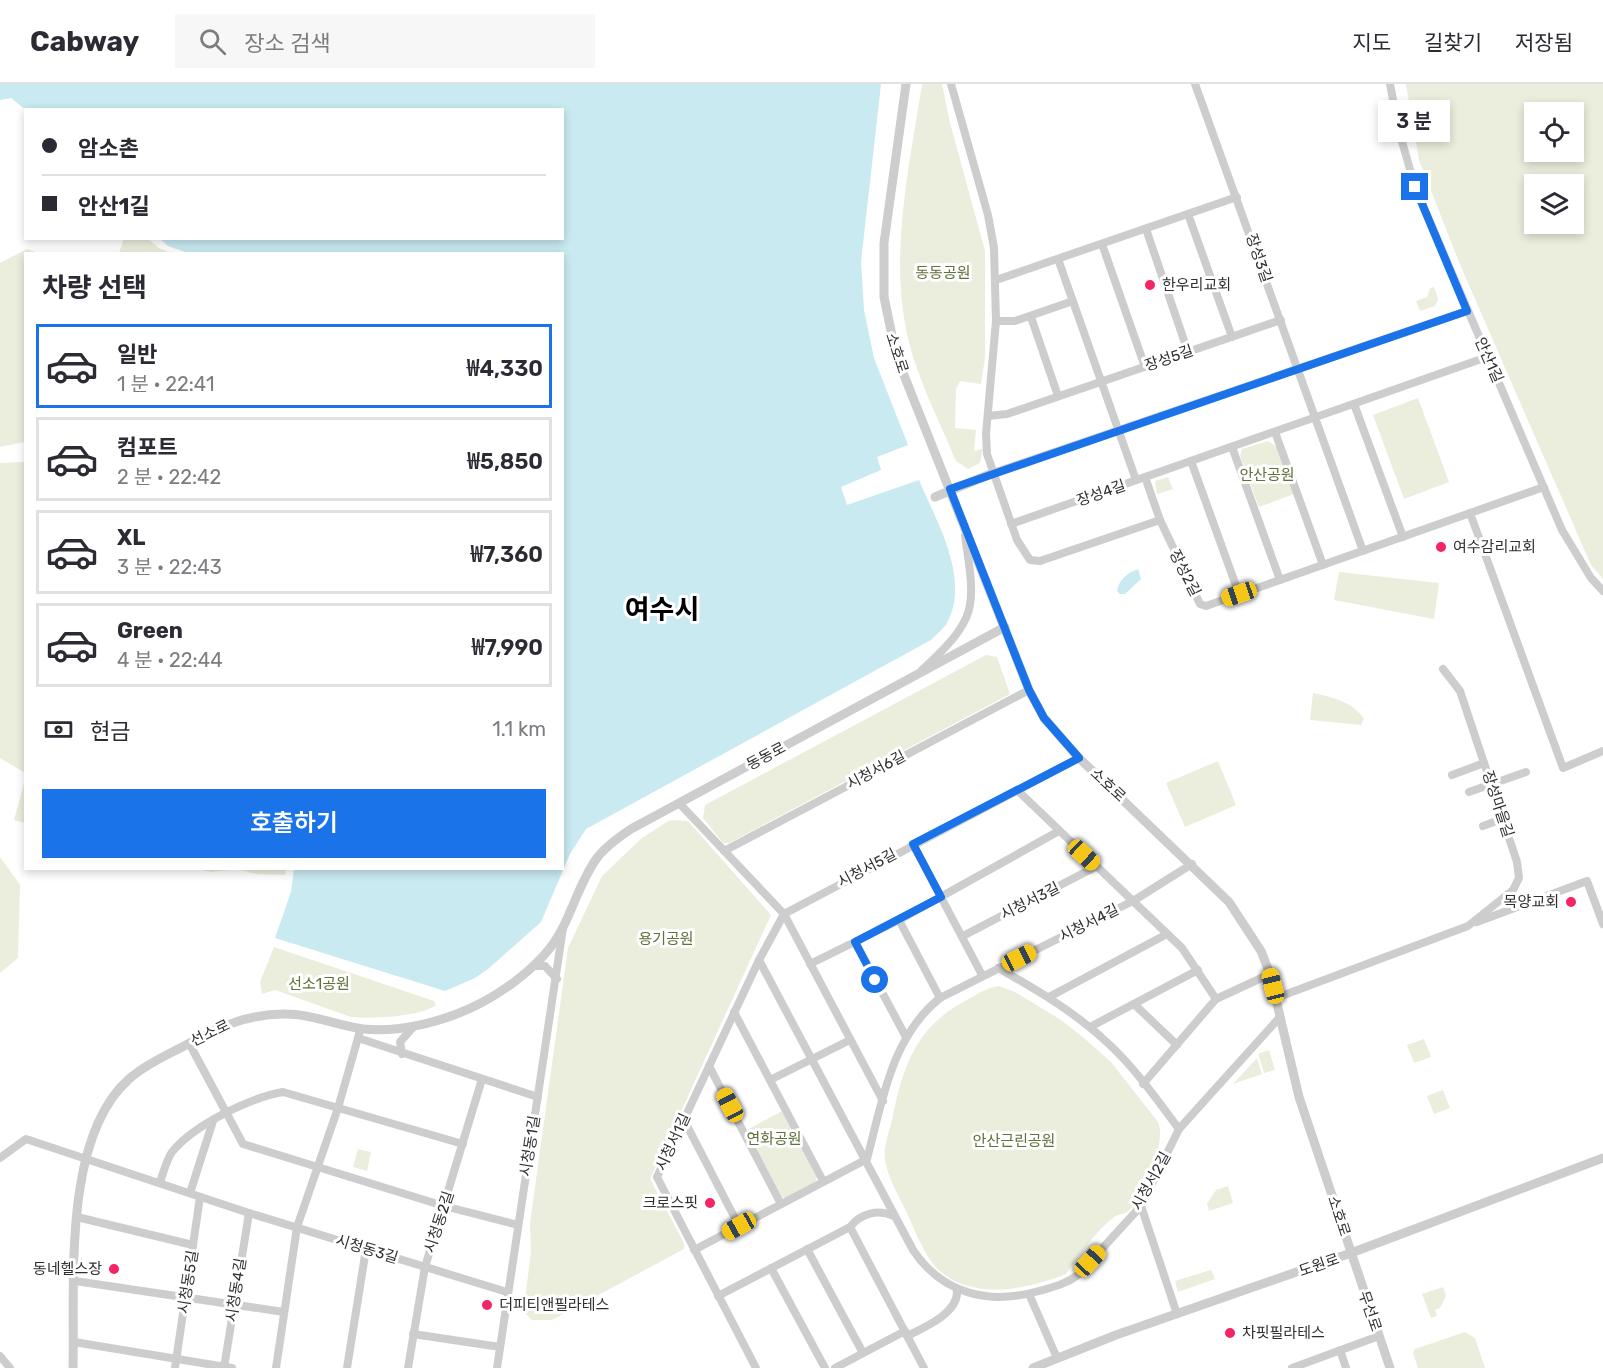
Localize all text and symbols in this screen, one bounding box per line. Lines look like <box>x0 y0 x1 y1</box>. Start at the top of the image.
search box <box>175 14 595 68</box>
text: Cabway <box>30 25 139 58</box>
icon: search <box>196 25 229 58</box>
text: 장소 검색 <box>244 30 331 57</box>
text: 지도 <box>1352 30 1391 55</box>
text: 길찾기 <box>1424 30 1482 55</box>
text: 저장됨 <box>1515 30 1573 55</box>
callout: 3 분 <box>1379 100 1451 142</box>
map controls <box>1524 102 1584 234</box>
button: locate <box>1524 102 1584 162</box>
text: 3 분 <box>1396 109 1432 133</box>
text: 암소촌 <box>78 135 139 162</box>
route end <box>1401 173 1428 200</box>
button: layers <box>1524 174 1584 234</box>
text: 안산1길 <box>78 193 150 220</box>
street label: 장성3길 <box>1242 231 1276 285</box>
park label: 동동공원 <box>915 264 971 282</box>
text: 차량 선택 <box>42 272 147 304</box>
place label: 한우리교회 <box>1162 276 1231 294</box>
marker: 한우리교회 <box>1143 278 1157 292</box>
street label: 소호로 <box>882 331 912 375</box>
street label: 안산1길 <box>1471 334 1507 386</box>
icon: car <box>45 339 99 393</box>
text: 일반 <box>117 341 157 368</box>
street label: 장성5길 <box>1142 341 1196 375</box>
text: ₩4,330 <box>467 355 543 382</box>
text: 1 분 · 22:41 <box>117 372 214 396</box>
icon: car <box>45 432 99 486</box>
text: 컴포트 <box>117 434 178 461</box>
text: ₩5,850 <box>467 448 543 475</box>
text: 2 분 · 22:42 <box>117 465 221 489</box>
park label: 안산공원 <box>1239 466 1295 484</box>
street label: 장성4길 <box>1074 476 1128 510</box>
text: XL <box>117 524 145 551</box>
icon: car <box>45 525 99 579</box>
place label: 여수감리교회 <box>1453 538 1536 556</box>
marker: 여수감리교회 <box>1434 540 1448 554</box>
text: ₩7,360 <box>470 541 543 568</box>
street label: 장성2길 <box>1166 547 1204 599</box>
text: 3 분 · 22:43 <box>117 555 222 579</box>
car <box>1219 580 1259 608</box>
district label: 여수시 <box>625 594 699 626</box>
text: Green <box>117 617 183 644</box>
icon: car <box>45 618 99 672</box>
text: ₩7,990 <box>472 634 543 661</box>
text: 4 분 · 22:44 <box>117 648 223 672</box>
icon: cash <box>42 713 75 746</box>
text: 1.1 km <box>492 717 546 741</box>
text: 현금 <box>90 718 130 745</box>
street label: 동동로 <box>743 738 789 774</box>
street label: 시청서6길 <box>843 747 909 793</box>
street label: 소호로 <box>1087 764 1129 806</box>
street label: 장성마을길 <box>1479 768 1517 840</box>
button: 호출하기 <box>42 789 546 858</box>
car <box>1065 836 1103 874</box>
street label: 시청서5길 <box>834 845 900 891</box>
street label: 시청서3길 <box>997 878 1063 924</box>
place label: 목양교회 <box>1504 893 1559 911</box>
marker: 목양교회 <box>1564 895 1578 909</box>
street label: 시청서4길 <box>1056 900 1122 946</box>
park label: 용기공원 <box>638 930 694 948</box>
car <box>999 942 1039 974</box>
route start <box>861 966 888 993</box>
car <box>1260 966 1286 1006</box>
park label: 선소1공원 <box>288 975 350 993</box>
street label: 선소로 <box>187 1016 233 1050</box>
car <box>714 1085 746 1125</box>
street label: 시청서1길 <box>652 1110 694 1174</box>
street label: 시청동1길 <box>516 1114 544 1178</box>
park label: 연화공원 <box>746 1130 802 1148</box>
park label: 안산근린공원 <box>973 1132 1055 1150</box>
street label: 시청서2길 <box>1128 1149 1174 1213</box>
street label: 시청동2길 <box>421 1189 457 1255</box>
place label: 크로스핏 <box>643 1194 698 1212</box>
street label: 소호로 <box>1324 1194 1354 1238</box>
marker: 크로스핏 <box>703 1196 717 1210</box>
car <box>719 1209 759 1243</box>
street label: 시청동3길 <box>334 1231 400 1267</box>
car <box>1071 1242 1109 1280</box>
street label: 시청동5길 <box>174 1249 202 1315</box>
street label: 도원로 <box>1296 1250 1342 1280</box>
street label: 시청동4길 <box>222 1257 250 1323</box>
place label: 동네헬스장 <box>33 1260 102 1278</box>
marker: 동네헬스장 <box>107 1262 121 1276</box>
street label: 무선로 <box>1355 1288 1385 1334</box>
place label: 더피티앤필라테스 <box>499 1296 610 1314</box>
marker: 더피티앤필라테스 <box>480 1298 494 1312</box>
place label: 차핏필라테스 <box>1242 1324 1325 1342</box>
marker: 차핏필라테스 <box>1223 1326 1237 1340</box>

